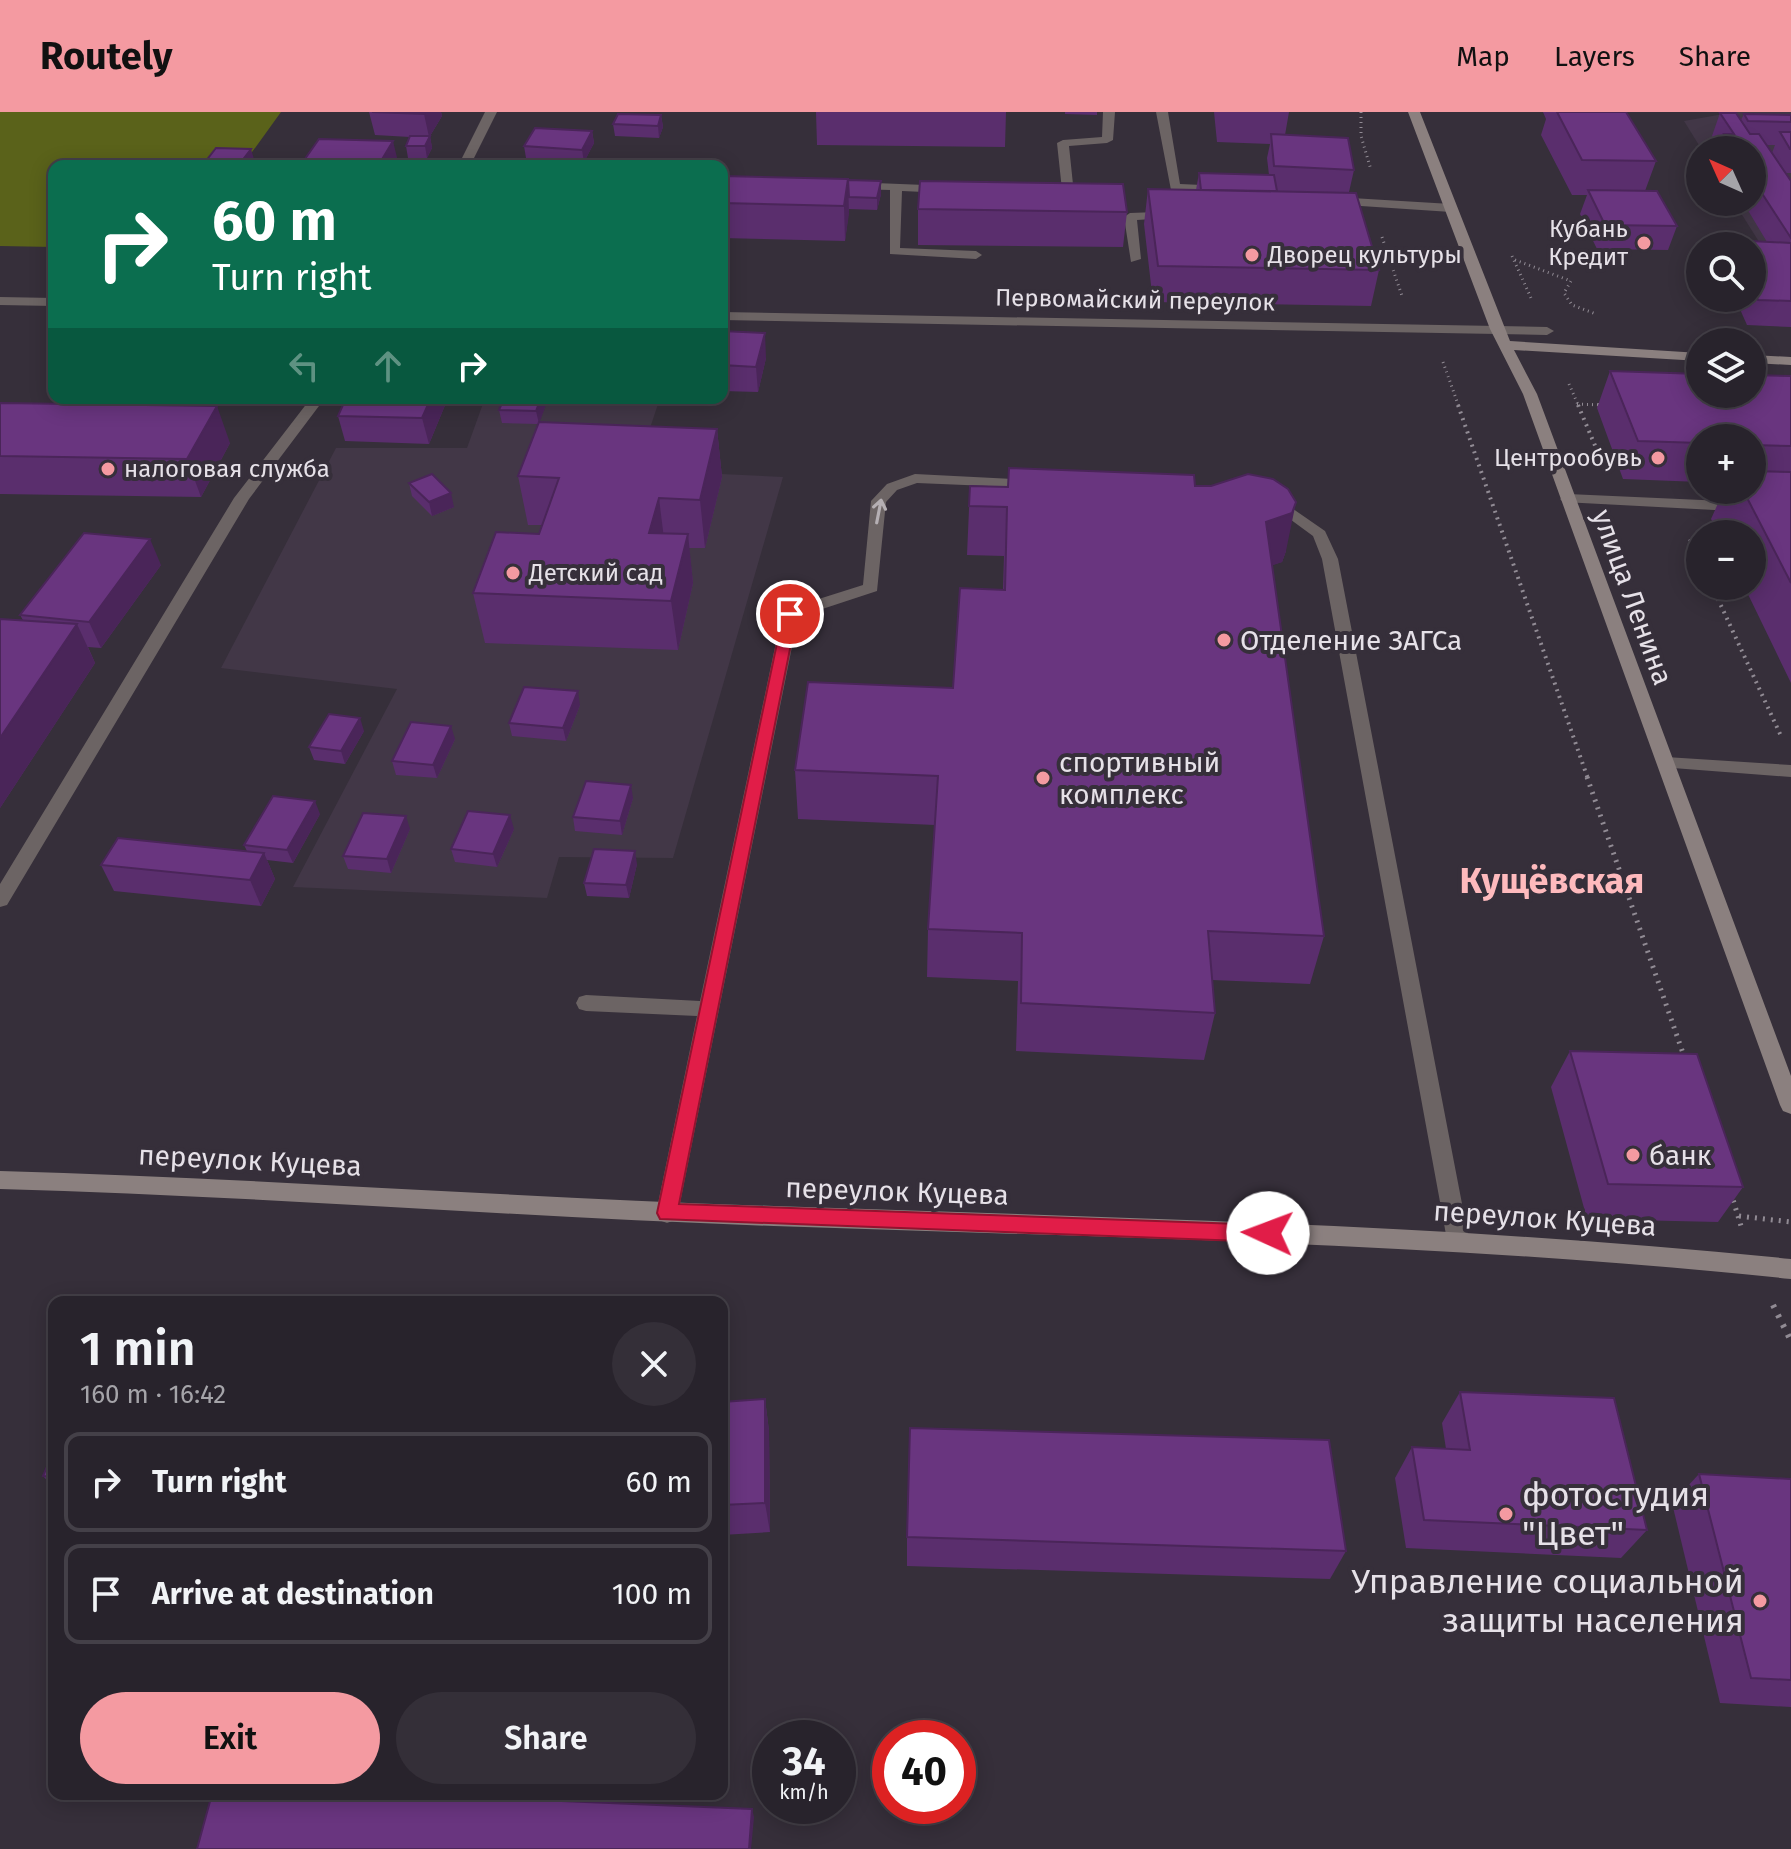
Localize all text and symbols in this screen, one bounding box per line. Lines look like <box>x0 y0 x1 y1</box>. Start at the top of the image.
text: Routely <box>40 33 172 79</box>
text: Map <box>1456 40 1510 73</box>
text: Layers <box>1554 40 1635 73</box>
text: Share <box>1679 40 1751 73</box>
north arrow <box>1686 136 1766 216</box>
map controls <box>1686 136 1766 600</box>
text: 60 m <box>212 188 337 255</box>
icon: right <box>80 192 184 296</box>
place label: Кубань Кредит <box>1548 215 1628 271</box>
button: search <box>1686 232 1766 312</box>
marker: Кубань Кредит <box>1635 234 1653 252</box>
place label: Дворец культуры <box>1267 241 1462 269</box>
marker: Дворец культуры <box>1243 246 1261 264</box>
text: Turn right <box>212 256 372 300</box>
street label: Первомайский переулок <box>995 284 1276 316</box>
button: layers <box>1686 328 1766 408</box>
icon: left <box>282 344 326 388</box>
icon: ahead <box>366 344 410 388</box>
icon: right <box>450 344 494 388</box>
button: + <box>1686 424 1766 504</box>
place label: Центрообувь <box>1494 444 1642 472</box>
marker: Центрообувь <box>1649 449 1667 467</box>
place label: налоговая служба <box>124 455 330 483</box>
marker: налоговая служба <box>99 460 117 478</box>
one-way arrow <box>873 499 888 524</box>
street label: улица Ленина <box>1585 505 1680 689</box>
button: − <box>1686 520 1766 600</box>
place label: Детский сад <box>528 559 663 587</box>
marker: Детский сад <box>504 564 522 582</box>
pin <box>756 580 824 648</box>
icon: arrive <box>768 592 812 636</box>
place label: Отделение ЗАГСа <box>1240 624 1462 657</box>
marker: Отделение ЗАГСа <box>1215 631 1233 649</box>
place label: спортивный комплекс <box>1059 746 1220 811</box>
marker: спортивный комплекс <box>1034 769 1052 787</box>
district label: Кущёвская <box>1460 859 1644 903</box>
street label: переулок Куцева <box>137 1138 362 1183</box>
place label: банк <box>1649 1139 1712 1172</box>
marker: банк <box>1624 1146 1642 1164</box>
street label: переулок Куцева <box>785 1171 1009 1212</box>
position arrow <box>1226 1191 1310 1275</box>
street label: переулок Куцева <box>1432 1194 1658 1243</box>
text: 1 min <box>80 1320 196 1378</box>
button: close <box>612 1322 696 1406</box>
text: 160 m · 16:42 <box>80 1379 226 1410</box>
icon: right <box>84 1460 128 1504</box>
text: Turn right <box>152 1464 287 1500</box>
text: 60 m <box>626 1464 692 1500</box>
place label: фотостудия "Цвет" <box>1522 1474 1709 1554</box>
marker: фотостудия "Цвет" <box>1497 1505 1515 1523</box>
place label: Управление социальной защиты населения <box>1351 1561 1744 1641</box>
icon: arrive <box>84 1572 128 1616</box>
text: Arrive at destination <box>152 1576 434 1612</box>
text: 100 m <box>612 1576 692 1612</box>
marker: Управление социальной защиты населения <box>1751 1592 1769 1610</box>
button: Exit <box>80 1692 380 1784</box>
button: Share <box>396 1692 696 1784</box>
speed limit sign: 40 <box>872 1720 976 1824</box>
text: 34 <box>782 1738 826 1786</box>
text: km/h <box>779 1780 829 1804</box>

